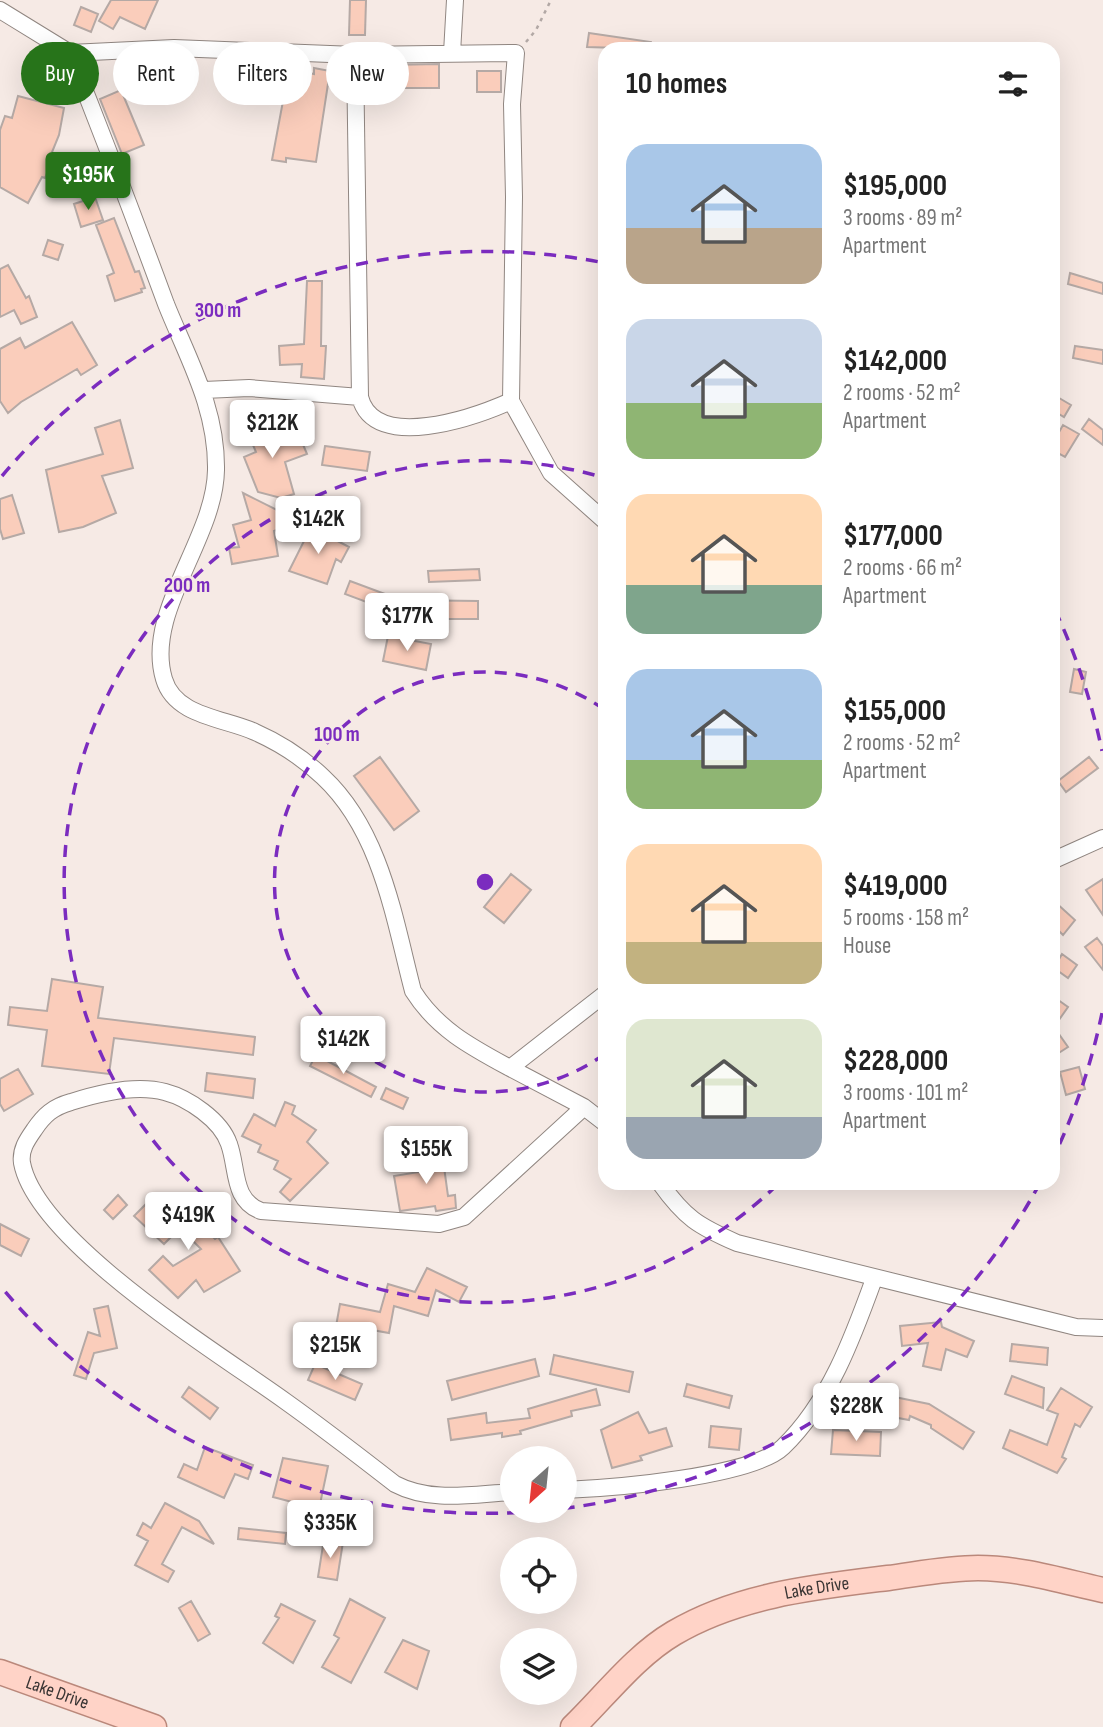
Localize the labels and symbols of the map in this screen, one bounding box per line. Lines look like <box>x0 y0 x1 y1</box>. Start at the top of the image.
pin: $195K <box>39 152 137 212</box>
text: 300 m <box>195 298 241 323</box>
pin: $212K <box>223 400 321 460</box>
pin: $142K <box>269 496 367 556</box>
text: 200 m <box>164 573 210 598</box>
pin: $177K <box>358 594 456 653</box>
text: 100 m <box>314 722 360 747</box>
centre of rings <box>473 870 497 894</box>
pin: $142K <box>294 1016 392 1076</box>
pin: $155K <box>377 1126 475 1186</box>
pin: $419K <box>139 1192 237 1252</box>
pin: $215K <box>286 1322 384 1382</box>
pin: $228K <box>807 1384 905 1443</box>
north arrow <box>500 1446 578 1522</box>
pin: $335K <box>281 1500 379 1560</box>
street label: Lake Drive <box>782 1571 850 1604</box>
street label: Lake Drive <box>23 1671 92 1714</box>

